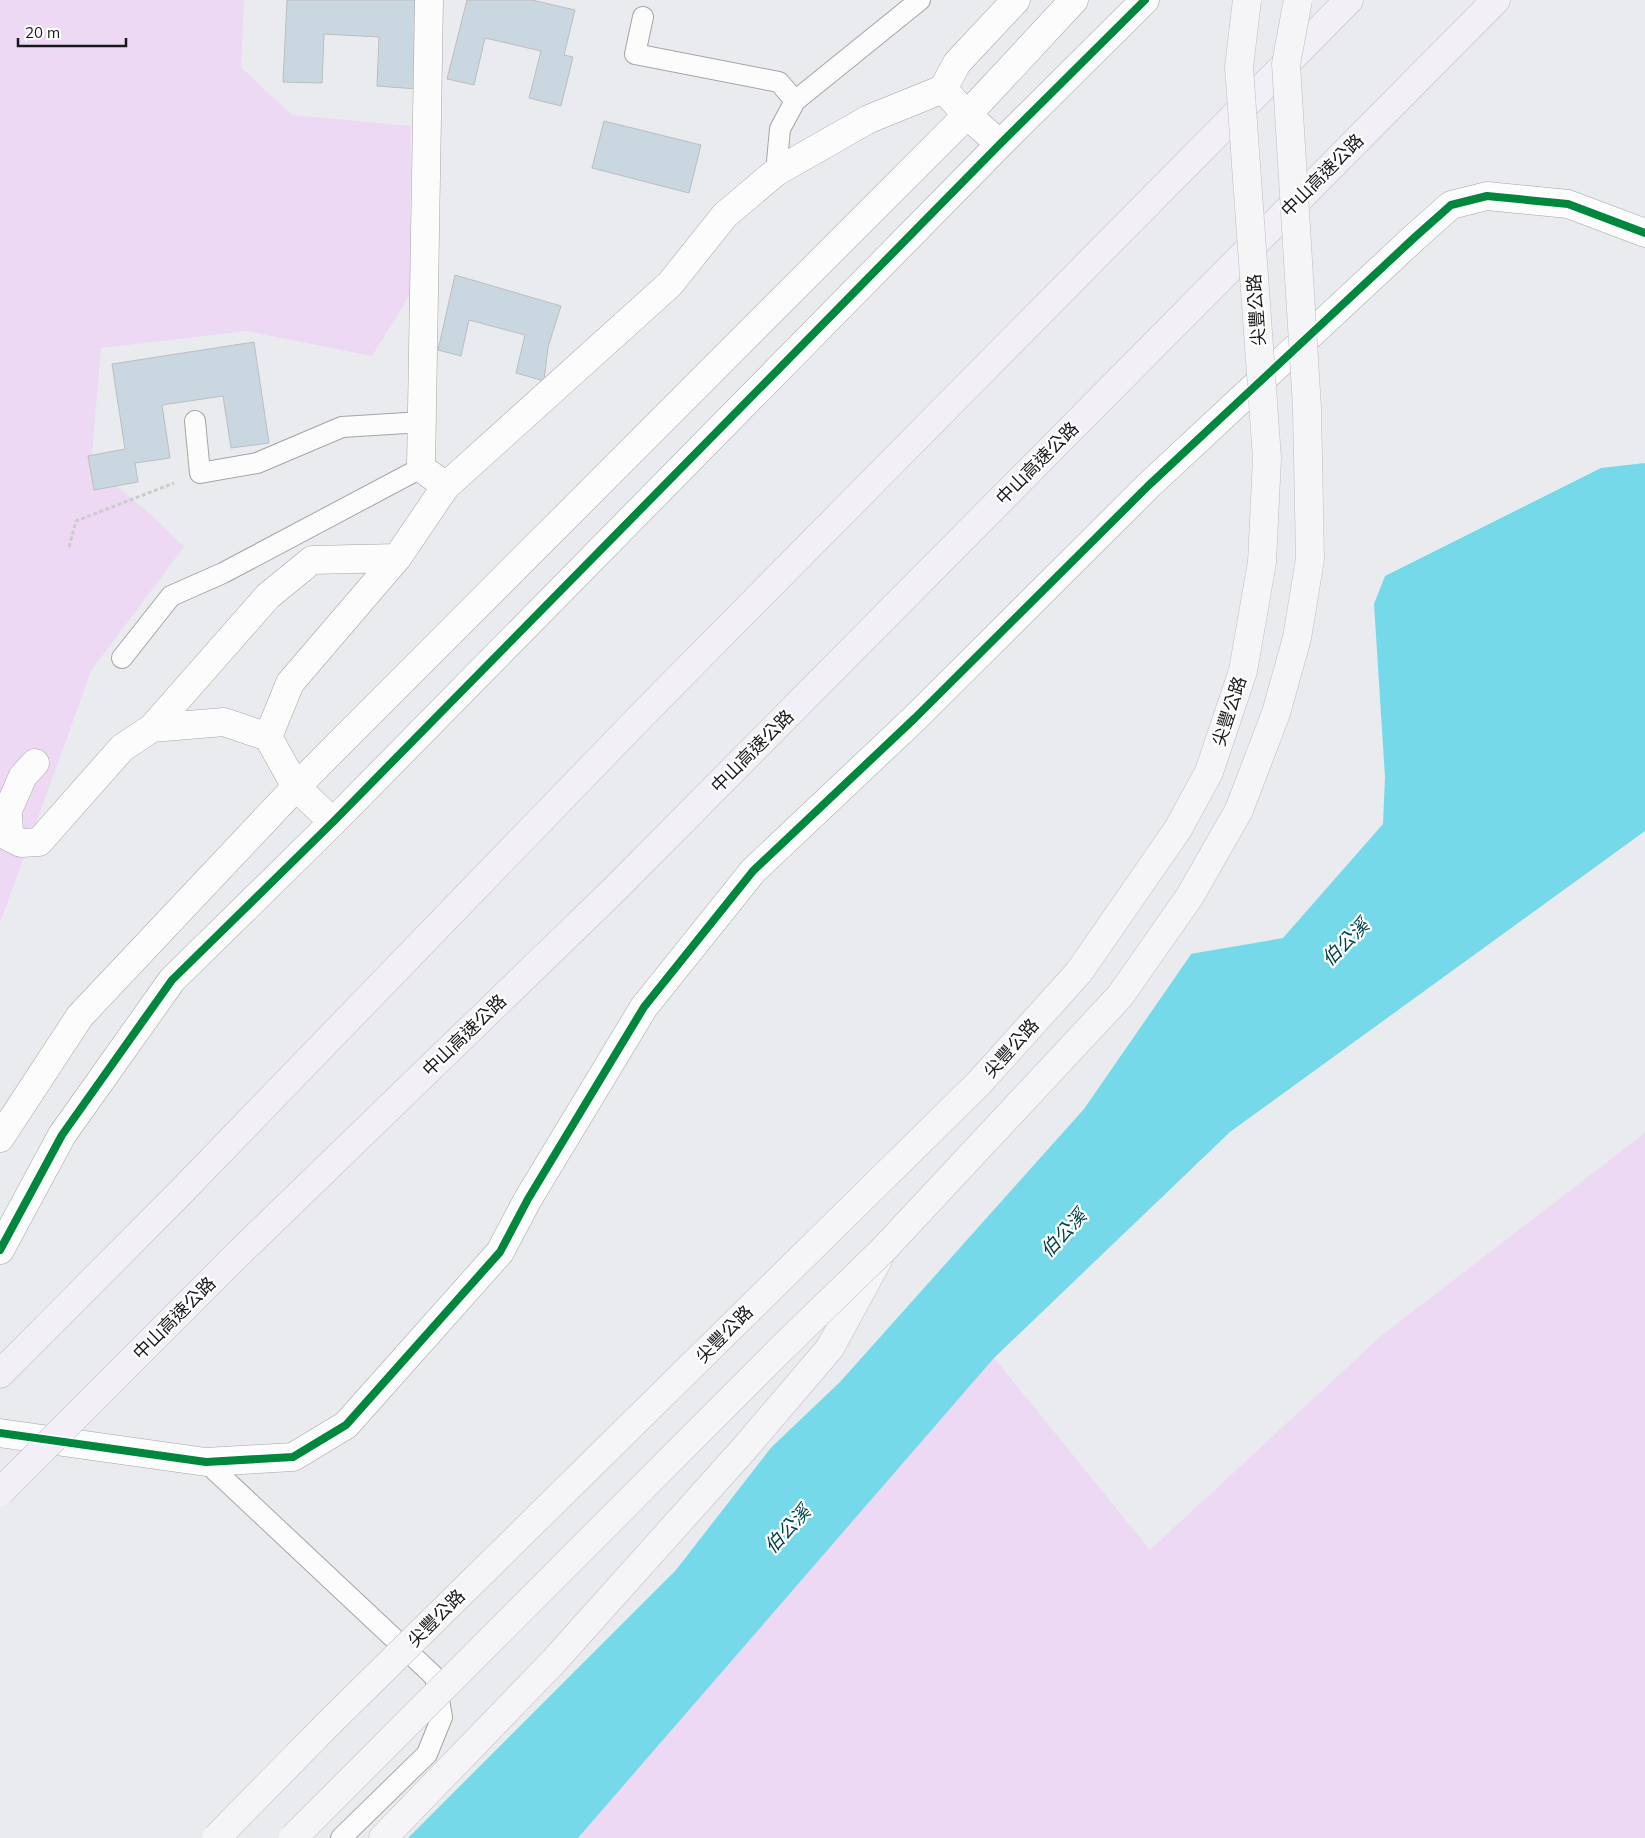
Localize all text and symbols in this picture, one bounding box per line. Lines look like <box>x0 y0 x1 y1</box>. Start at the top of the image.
scale bar <box>18 15 125 47</box>
text: 20 m <box>25 23 60 42</box>
street label: 中山高速公路 <box>1276 129 1368 221</box>
street label: 尖豐公路 <box>1242 273 1270 347</box>
street label: 中山高速公路 <box>991 417 1083 509</box>
street label: 尖豐公路 <box>1207 673 1251 749</box>
street label: 中山高速公路 <box>706 705 798 797</box>
water label: 伯公溪 <box>1316 911 1376 971</box>
street label: 中山高速公路 <box>417 989 511 1081</box>
street label: 尖豐公路 <box>978 1014 1044 1082</box>
water label: 伯公溪 <box>1035 1202 1093 1262</box>
street label: 中山高速公路 <box>128 1272 220 1364</box>
street label: 尖豐公路 <box>690 1300 758 1368</box>
water label: 伯公溪 <box>759 1498 817 1558</box>
street label: 尖豐公路 <box>402 1584 470 1652</box>

